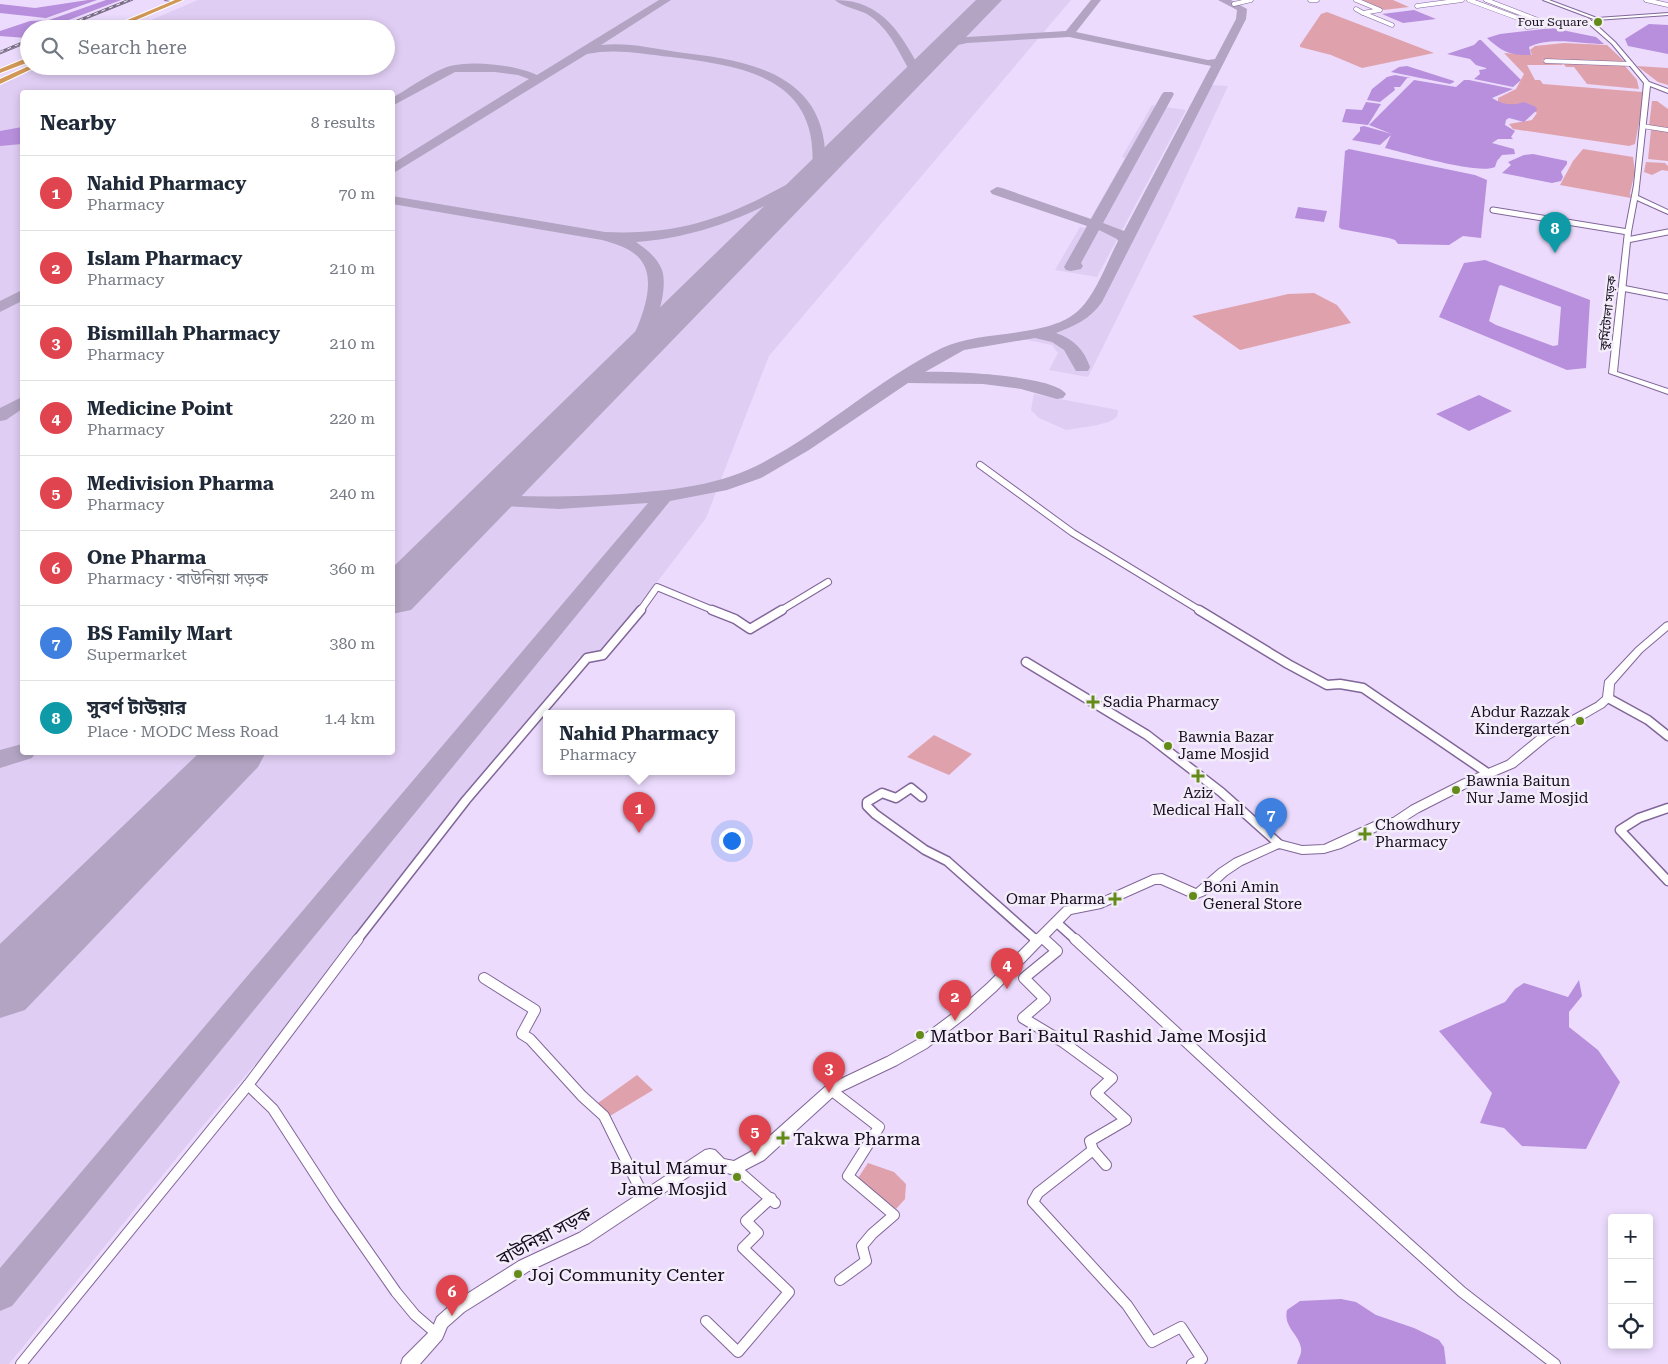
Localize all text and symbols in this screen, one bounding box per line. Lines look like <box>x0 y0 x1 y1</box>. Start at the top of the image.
place label: Four Square <box>1518 15 1588 29</box>
marker: Four Square <box>1592 16 1604 28</box>
search box <box>20 20 395 75</box>
icon: search <box>38 34 66 62</box>
text: Search here <box>78 36 187 59</box>
text: Nearby <box>40 111 116 135</box>
text: 8 results <box>311 113 375 132</box>
text: Nahid Pharmacy <box>87 172 247 195</box>
text: 1 <box>52 184 60 203</box>
text: 70 m <box>338 184 375 203</box>
text: Pharmacy <box>87 195 164 214</box>
pin: 8 <box>1539 212 1571 253</box>
text: Islam Pharmacy <box>87 247 243 270</box>
text: 2 <box>52 259 60 278</box>
text: 210 m <box>329 259 375 278</box>
text: Pharmacy <box>87 270 164 289</box>
street label: কুর্মিটোলা সড়ক <box>1596 275 1620 352</box>
text: Bismillah Pharmacy <box>87 322 280 345</box>
text: 3 <box>52 334 60 353</box>
text: 210 m <box>329 334 375 353</box>
text: Pharmacy <box>87 345 164 364</box>
text: Medicine Point <box>87 397 233 420</box>
text: 4 <box>52 409 60 428</box>
text: 220 m <box>329 409 375 428</box>
text: Pharmacy <box>87 420 164 439</box>
text: Medivision Pharma <box>87 472 274 495</box>
text: 5 <box>52 484 60 503</box>
text: 240 m <box>329 484 375 503</box>
text: Pharmacy <box>87 495 164 514</box>
text: One Pharma <box>87 546 206 569</box>
text: 6 <box>52 559 60 578</box>
text: 360 m <box>329 559 375 578</box>
text: Pharmacy · বাউনিয়া সড়ক <box>87 569 268 588</box>
text: BS Family Mart <box>87 622 233 645</box>
text: 7 <box>52 634 60 653</box>
text: 380 m <box>329 634 375 653</box>
text: Supermarket <box>87 645 187 664</box>
place label: Sadia Pharmacy <box>1103 693 1219 711</box>
text: সুবর্ণ টাউয়ার <box>87 696 186 719</box>
marker: Sadia Pharmacy <box>1087 696 1099 708</box>
place label: Abdur Razzak Kindergarten <box>1470 703 1570 738</box>
text: 8 <box>52 709 60 728</box>
text: 1.4 km <box>324 709 375 728</box>
popup <box>543 710 735 775</box>
marker: Abdur Razzak Kindergarten <box>1574 715 1586 727</box>
text: Place · MODC Mess Road <box>87 722 279 741</box>
text: Nahid Pharmacy <box>559 722 719 745</box>
place label: Bawnia Bazar Jame Mosjid <box>1178 728 1274 763</box>
marker: Bawnia Bazar Jame Mosjid <box>1162 740 1174 752</box>
text: Pharmacy <box>559 745 637 764</box>
marker: Aziz Medical Hall <box>1192 770 1204 782</box>
place label: Bawnia Baitun Nur Jame Mosjid <box>1466 772 1589 807</box>
place label: Aziz Medical Hall <box>1152 784 1244 819</box>
marker: Bawnia Baitun Nur Jame Mosjid <box>1450 784 1462 796</box>
pin: 1 <box>623 792 655 833</box>
pin: 7 <box>1255 798 1287 839</box>
place label: Chowdhury Pharmacy <box>1375 816 1460 851</box>
your location <box>719 828 745 854</box>
marker: Chowdhury Pharmacy <box>1359 828 1371 840</box>
place label: Boni Amin General Store <box>1203 878 1302 913</box>
place label: Omar Pharma <box>1006 890 1105 908</box>
marker: Boni Amin General Store <box>1187 890 1199 902</box>
marker: Omar Pharma <box>1109 893 1121 905</box>
pin: 4 <box>991 948 1023 989</box>
pin: 2 <box>939 980 971 1021</box>
place label: Matbor Bari Baitul Rashid Jame Mosjid <box>930 1025 1267 1046</box>
marker: Matbor Bari Baitul Rashid Jame Mosjid <box>914 1029 926 1041</box>
pin: 3 <box>813 1052 845 1093</box>
pin: 5 <box>739 1115 771 1156</box>
place label: Takwa Pharma <box>793 1128 920 1149</box>
marker: Takwa Pharma <box>777 1132 789 1144</box>
place label: Baitul Mamur Jame Mosjid <box>610 1157 727 1199</box>
marker: Baitul Mamur Jame Mosjid <box>731 1171 743 1183</box>
street label: বাউনিয়া সড়ক <box>493 1202 595 1270</box>
map controls <box>1608 1214 1653 1349</box>
button: + <box>1608 1214 1653 1259</box>
button: − <box>1608 1259 1653 1304</box>
place label: Joj Community Center <box>528 1264 725 1285</box>
marker: Joj Community Center <box>512 1268 524 1280</box>
pin: 6 <box>436 1275 468 1316</box>
button: locate <box>1608 1304 1653 1349</box>

